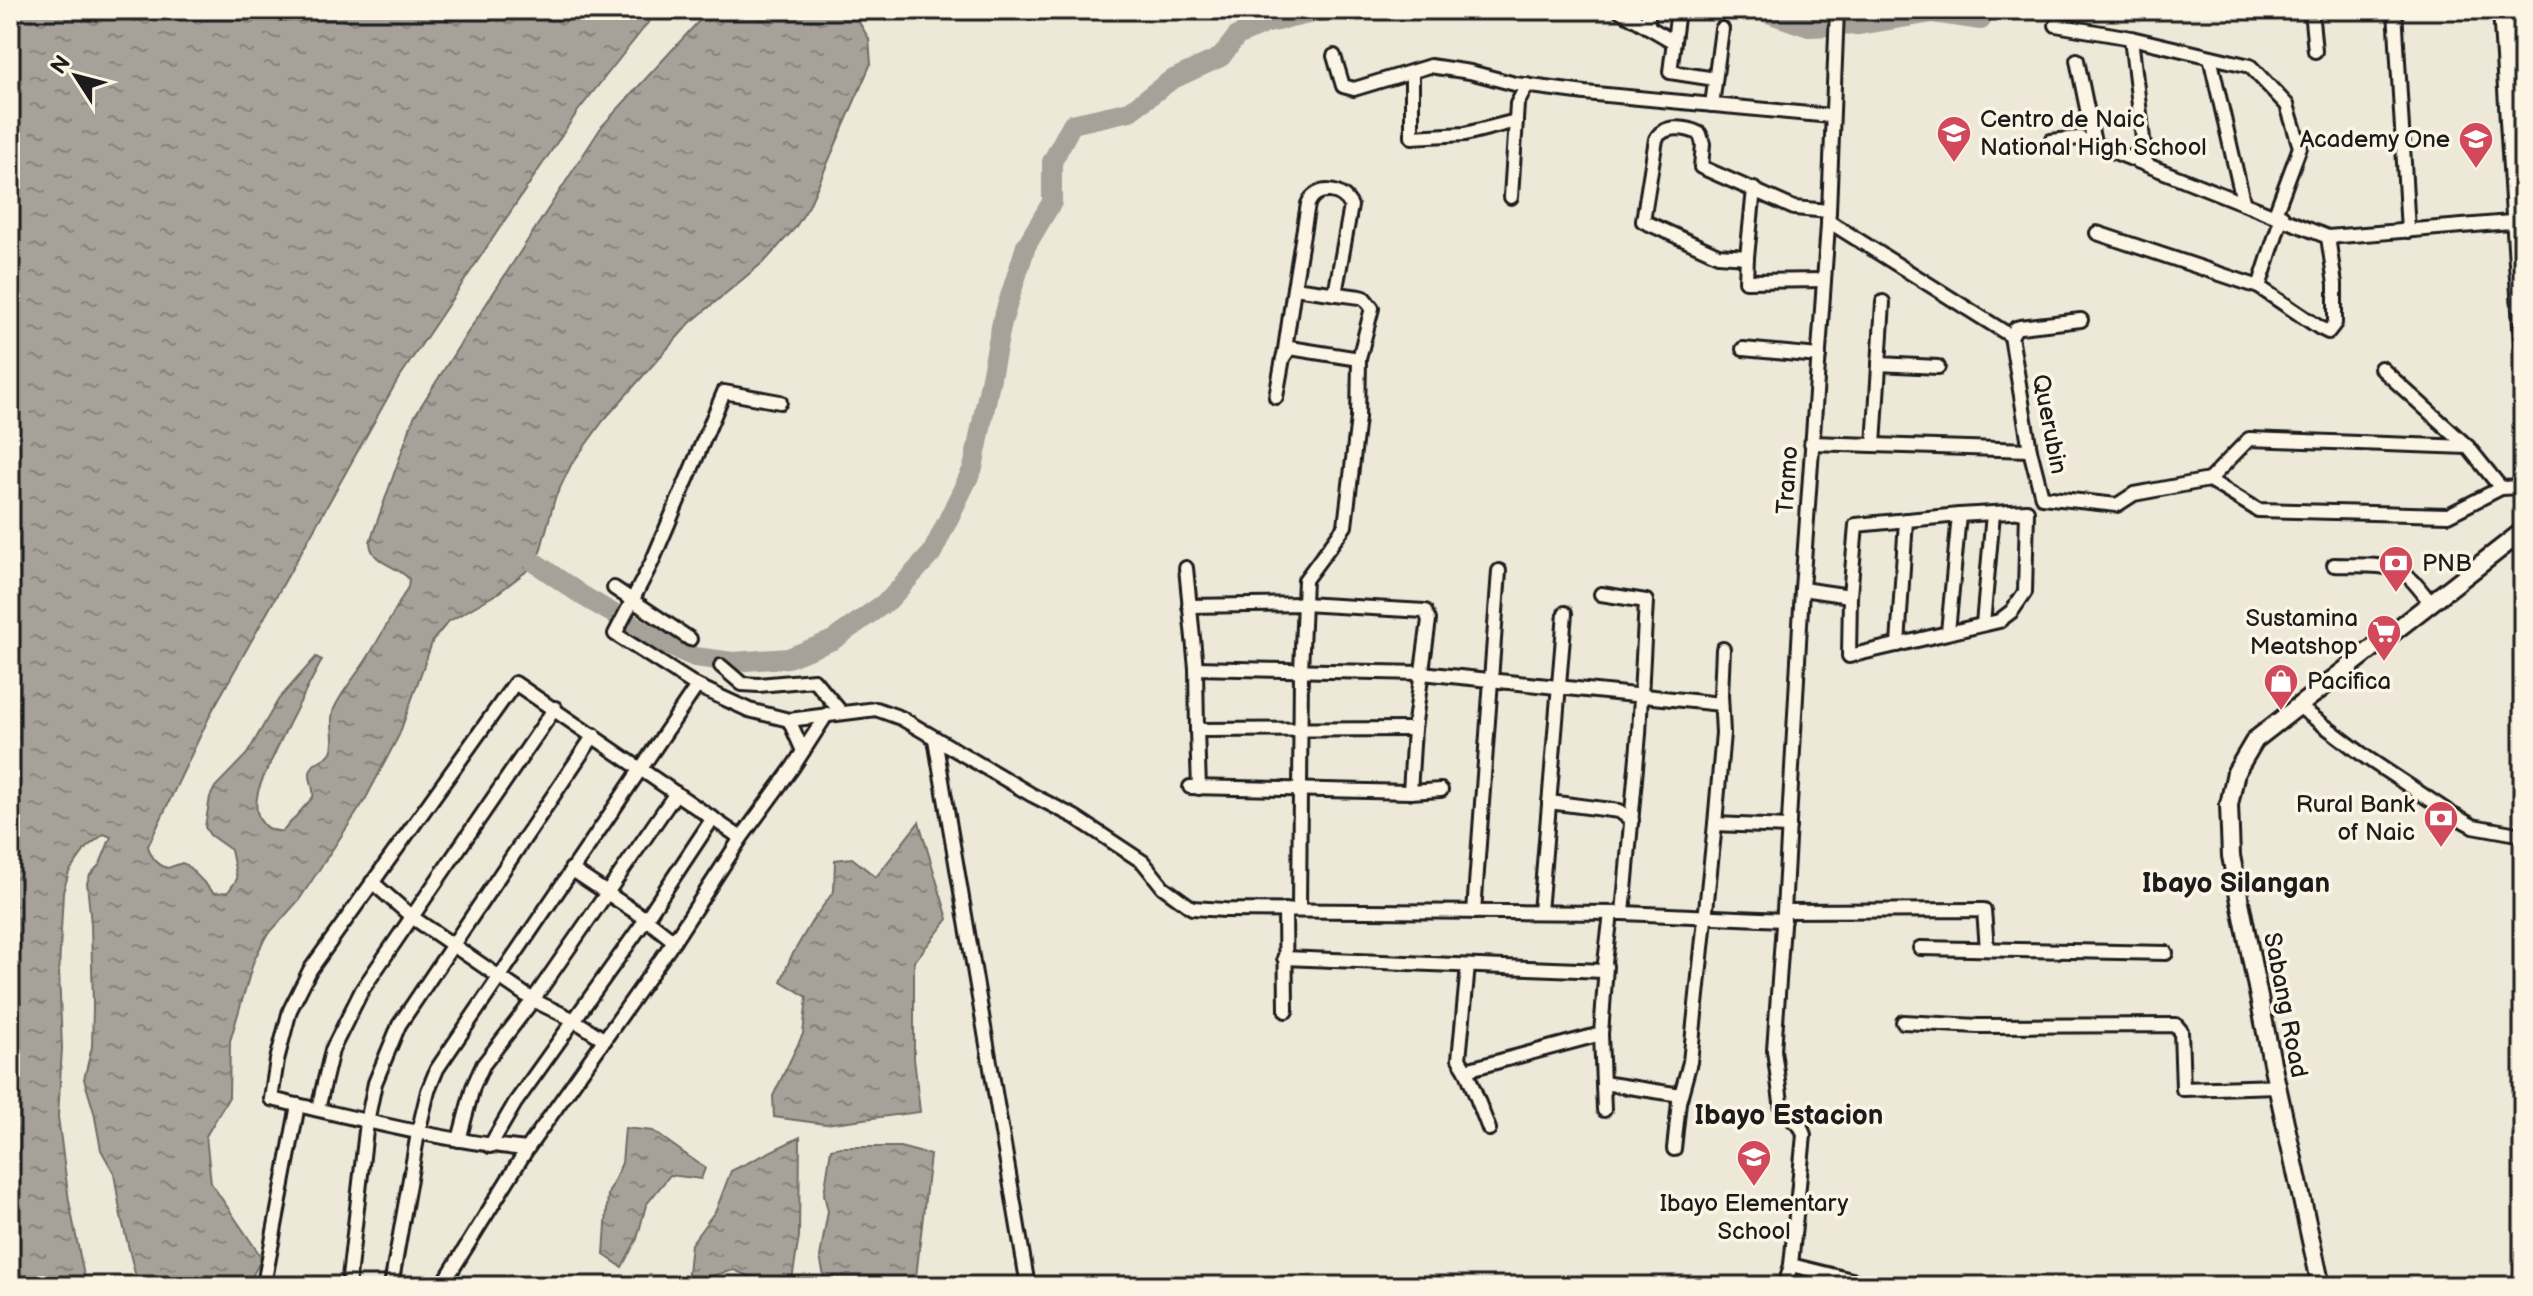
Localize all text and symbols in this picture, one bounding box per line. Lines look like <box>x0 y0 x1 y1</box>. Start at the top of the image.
north arrow <box>36 36 116 116</box>
text: N <box>45 51 77 80</box>
place label: Centro de Naic National High School <box>1980 105 2207 162</box>
school or university icon: Centro de Naic National High School <box>1935 114 1973 164</box>
school or university icon: Academy One <box>2457 120 2495 170</box>
place label: Academy One <box>2300 125 2450 154</box>
street label: Querubin <box>2026 372 2073 476</box>
street label: Tramo <box>1771 445 1804 515</box>
bank icon: PNB <box>2377 544 2415 594</box>
place label: PNB <box>2422 549 2472 578</box>
place label: Sustamina Meatshop <box>2245 604 2358 661</box>
supermarket icon: Sustamina Meatshop <box>2365 613 2403 663</box>
shop icon: Pacifica <box>2262 662 2300 712</box>
place label: Pacifica <box>2307 667 2391 696</box>
place label: Rural Bank of Naic <box>2296 790 2415 847</box>
bank icon: Rural Bank of Naic <box>2422 799 2460 849</box>
district label: Ibayo Silangan <box>2142 867 2330 900</box>
street label: Sabang Road <box>2257 930 2314 1080</box>
district label: Ibayo Estacion <box>1695 1099 1883 1132</box>
school or university icon: Ibayo Elementary School <box>1735 1138 1773 1188</box>
place label: Ibayo Elementary School <box>1660 1189 1848 1246</box>

